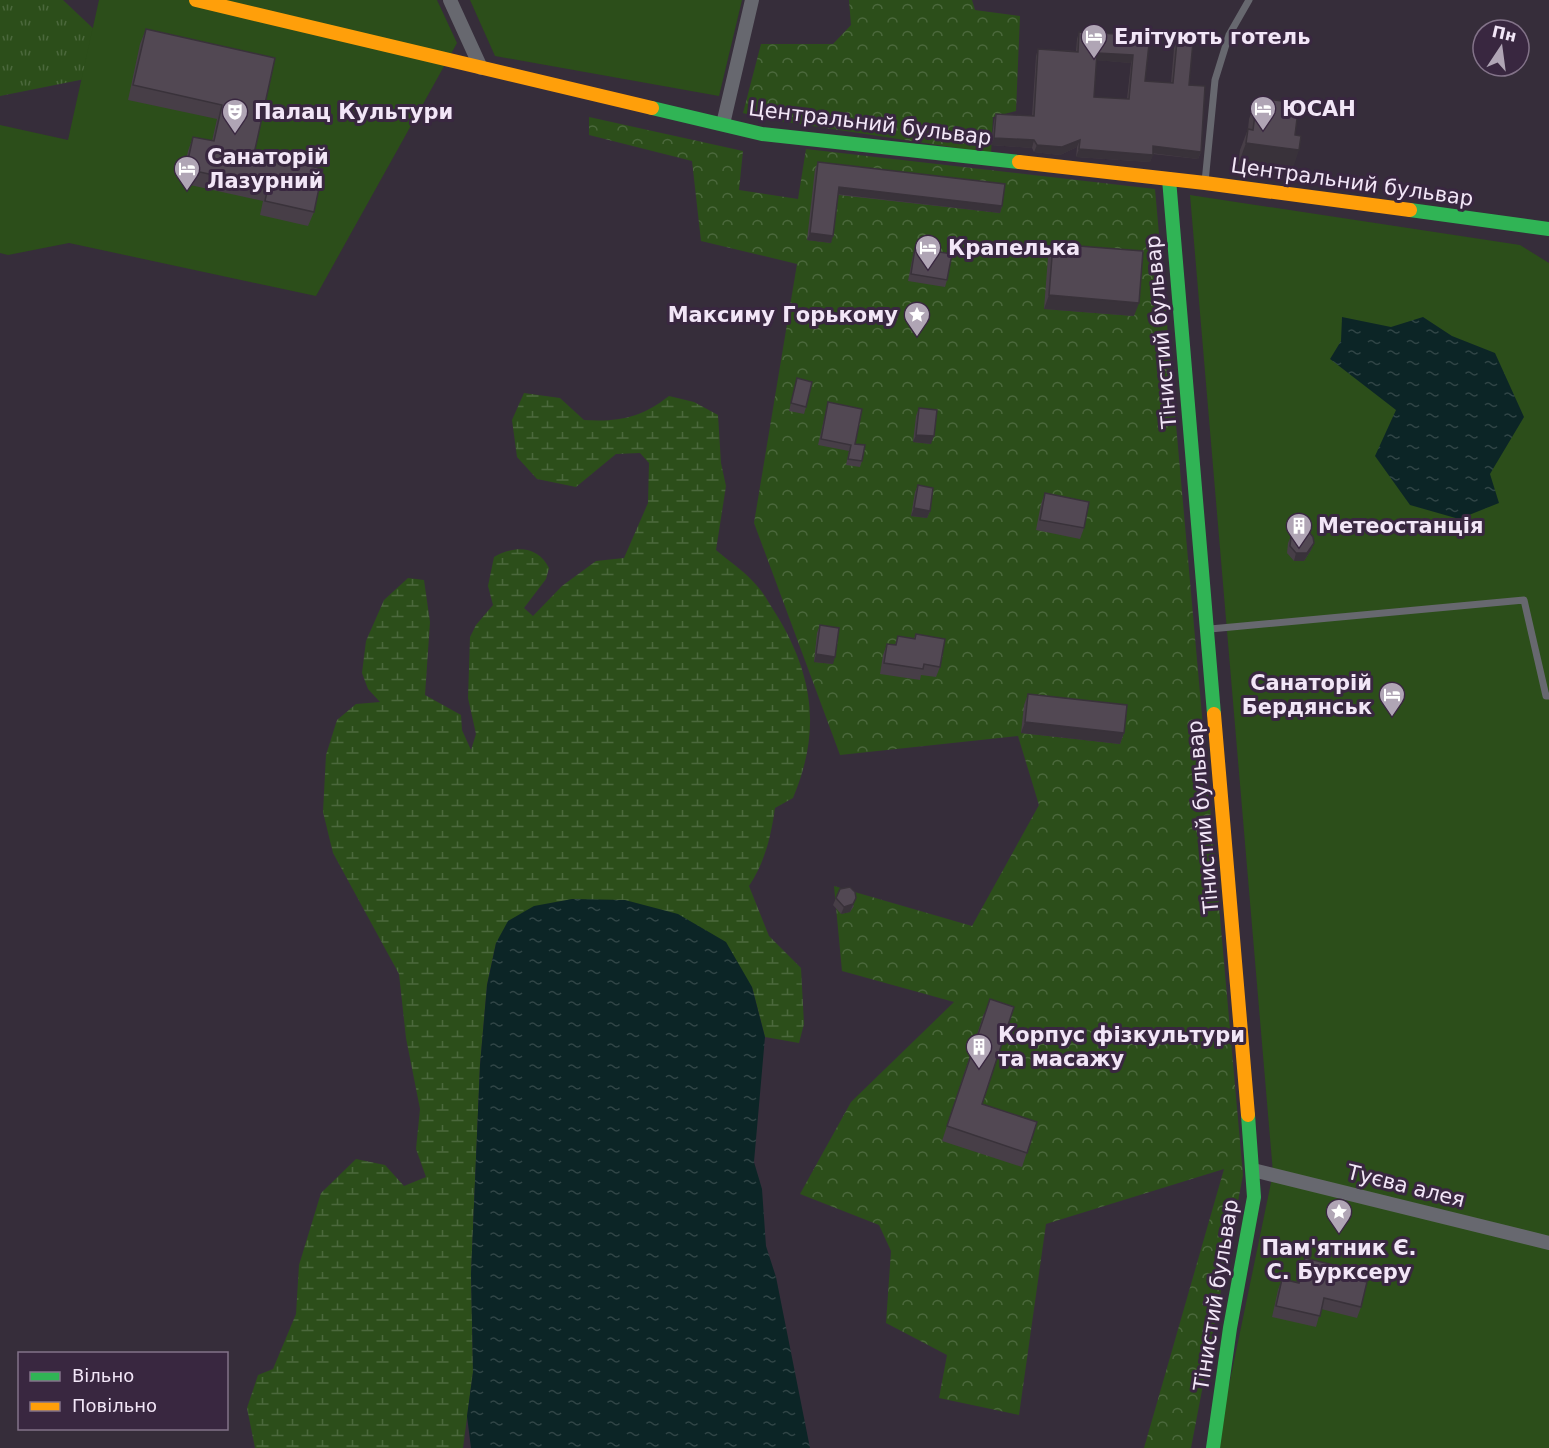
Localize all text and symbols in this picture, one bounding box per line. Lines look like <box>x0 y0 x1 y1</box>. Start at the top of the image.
north arrow <box>1471 18 1531 78</box>
hotel icon: Елітують готель <box>1079 22 1109 60</box>
text: Пн <box>1490 22 1518 46</box>
place label: Елітують готель <box>1114 25 1310 49</box>
hotel icon: ЮСАН <box>1248 94 1278 132</box>
street label: Центральний бульвар <box>747 96 993 150</box>
theatre icon: Палац Культури <box>220 97 250 135</box>
place label: ЮСАН <box>1282 97 1356 121</box>
place label: Палац Культури <box>254 100 453 124</box>
place label: Санаторій Лазурний <box>207 145 329 193</box>
street label: Центральний бульвар <box>1229 153 1475 211</box>
hotel icon: Санаторій Лазурний <box>172 154 202 192</box>
hotel icon: Крапелька <box>913 233 943 271</box>
street label: Тінистий бульвар <box>1141 235 1181 430</box>
place label: Крапелька <box>948 236 1080 260</box>
place icon: Максиму Горькому <box>902 300 932 338</box>
place label: Максиму Горькому <box>668 303 898 327</box>
building icon: Метеостанція <box>1284 511 1314 549</box>
place label: Метеостанція <box>1318 514 1484 538</box>
place label: Санаторій Бердянськ <box>1242 671 1372 719</box>
hotel icon: Санаторій Бердянськ <box>1377 680 1407 718</box>
street label: Тінистий бульвар <box>1183 720 1223 915</box>
place label: Корпус фізкультури та масажу <box>998 1023 1245 1071</box>
building icon: Корпус фізкультури та масажу <box>964 1032 994 1070</box>
street label: Туєва алея <box>1344 1160 1467 1212</box>
place icon: Пам'ятник Є. С. Бурксеру <box>1324 1197 1354 1235</box>
street label: Тінистий бульвар <box>1189 1198 1243 1393</box>
place label: Пам'ятник Є. С. Бурксеру <box>1261 1236 1417 1284</box>
legend <box>18 1352 228 1430</box>
text: Вільно <box>72 1365 134 1386</box>
text: Повільно <box>72 1395 157 1416</box>

